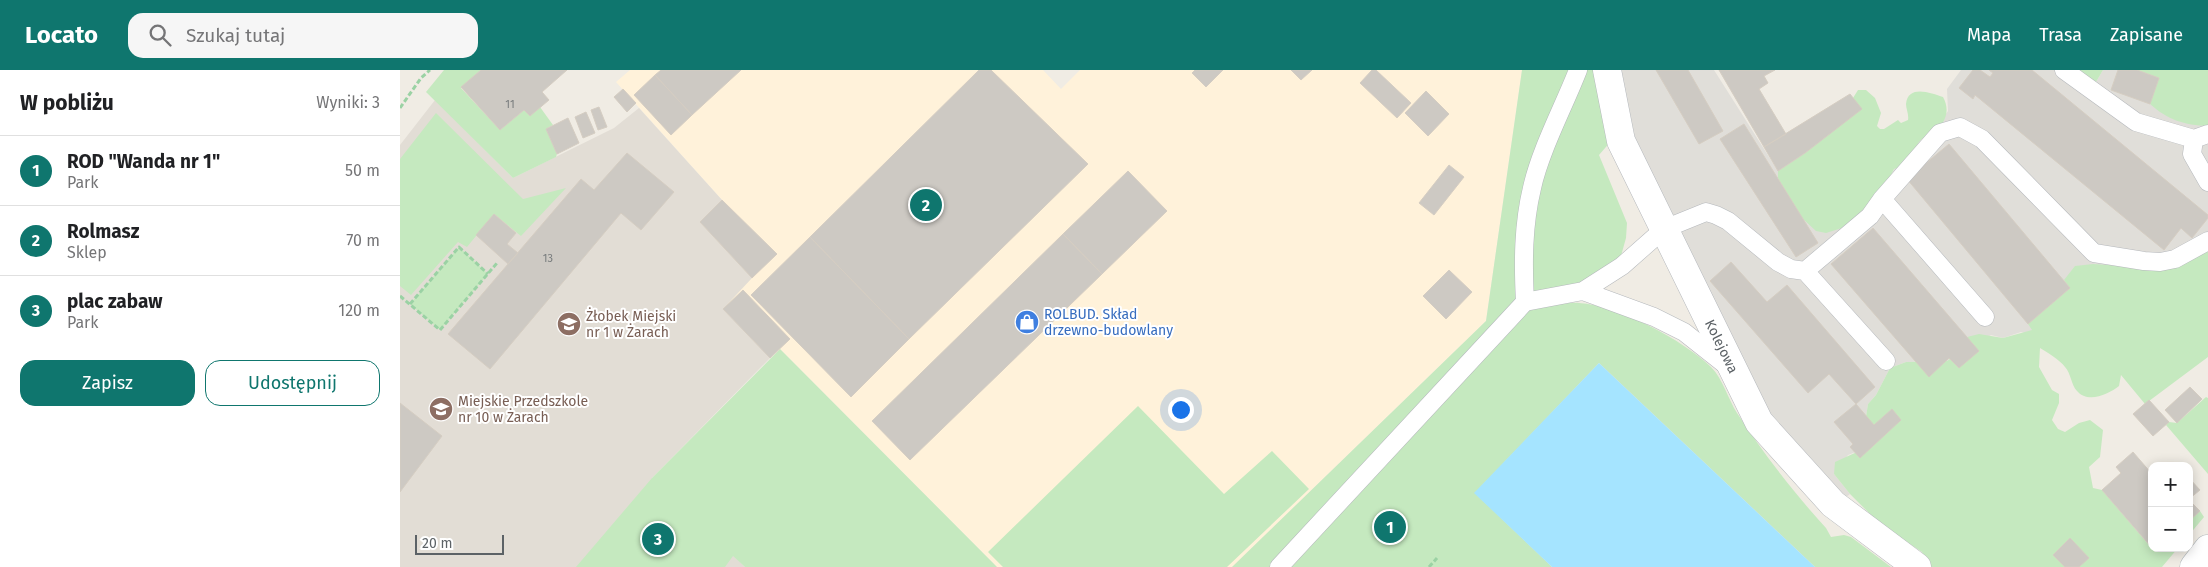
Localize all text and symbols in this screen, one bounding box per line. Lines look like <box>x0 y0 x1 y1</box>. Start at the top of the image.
search box <box>128 13 478 58</box>
text: Locato <box>25 21 98 49</box>
icon: search <box>146 21 174 49</box>
text: Szukaj tutaj <box>186 24 285 47</box>
text: Mapa <box>1967 24 2011 46</box>
text: Trasa <box>2039 24 2082 46</box>
text: Zapisane <box>2110 24 2183 46</box>
text: W pobliżu <box>20 90 114 116</box>
text: Wyniki: 3 <box>316 93 380 112</box>
house number: 11 <box>505 98 515 111</box>
text: ROD "Wanda nr 1" <box>67 150 220 173</box>
text: 1 <box>32 161 40 180</box>
text: 50 m <box>345 161 380 180</box>
text: Park <box>67 173 99 192</box>
pin: 2 <box>910 186 942 224</box>
text: Rolmasz <box>67 220 139 243</box>
text: 2 <box>32 231 40 250</box>
text: 70 m <box>346 231 380 250</box>
text: Sklep <box>67 243 107 262</box>
house number: 13 <box>543 252 553 265</box>
text: plac zabaw <box>67 290 162 313</box>
text: 3 <box>32 301 40 320</box>
text: 120 m <box>338 301 380 320</box>
place label: ROLBUD. Skład drzewno-budowlany <box>1044 306 1173 339</box>
place label: Żłobek Miejski nr 1 w Żarach <box>586 307 676 341</box>
shop icon: ROLBUD. Skład drzewno-budowlany <box>1014 309 1040 335</box>
school or university icon: Żłobek Miejski nr 1 w Żarach <box>556 311 582 337</box>
text: Park <box>67 313 99 332</box>
street label: Kolejowa <box>1701 317 1742 376</box>
button: Zapisz <box>20 360 195 406</box>
button: Udostępnij <box>205 360 380 406</box>
place label: Miejskie Przedszkole nr 10 w Żarach <box>458 393 588 426</box>
school or university icon: Miejskie Przedszkole nr 10 w Żarach <box>428 396 454 422</box>
your location <box>1168 397 1194 423</box>
map controls <box>2148 462 2193 552</box>
button: + <box>2148 462 2193 507</box>
button: − <box>2148 507 2193 552</box>
pin: 1 <box>1374 508 1406 546</box>
pin: 3 <box>642 520 674 558</box>
scale bar <box>415 532 504 555</box>
text: 20 m <box>422 535 452 552</box>

